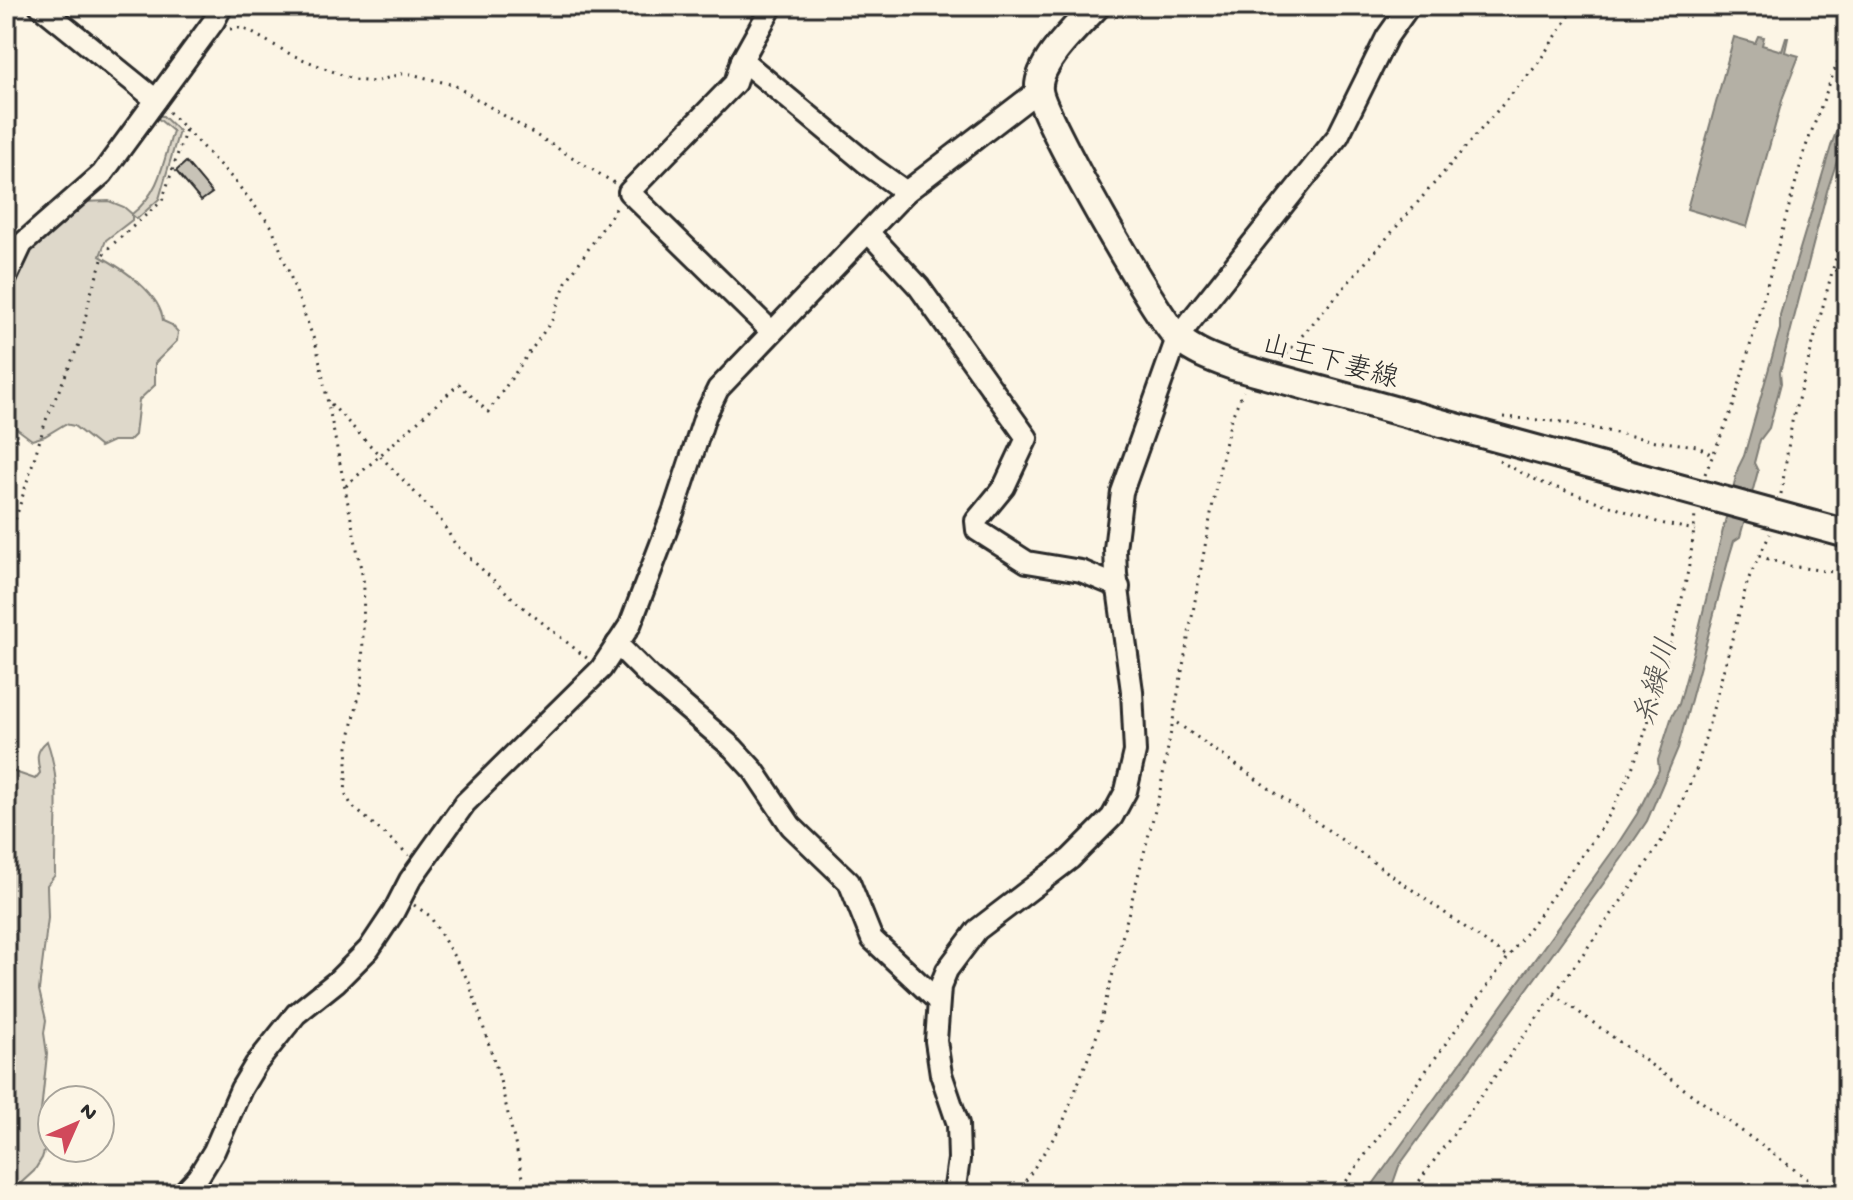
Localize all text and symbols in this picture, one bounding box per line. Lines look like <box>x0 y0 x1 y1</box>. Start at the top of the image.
street label: 山王下妻線 <box>1258 328 1402 397</box>
water label: 糸繰川 <box>1627 635 1688 731</box>
north arrow <box>36 1084 116 1164</box>
text: N <box>73 1098 102 1127</box>

